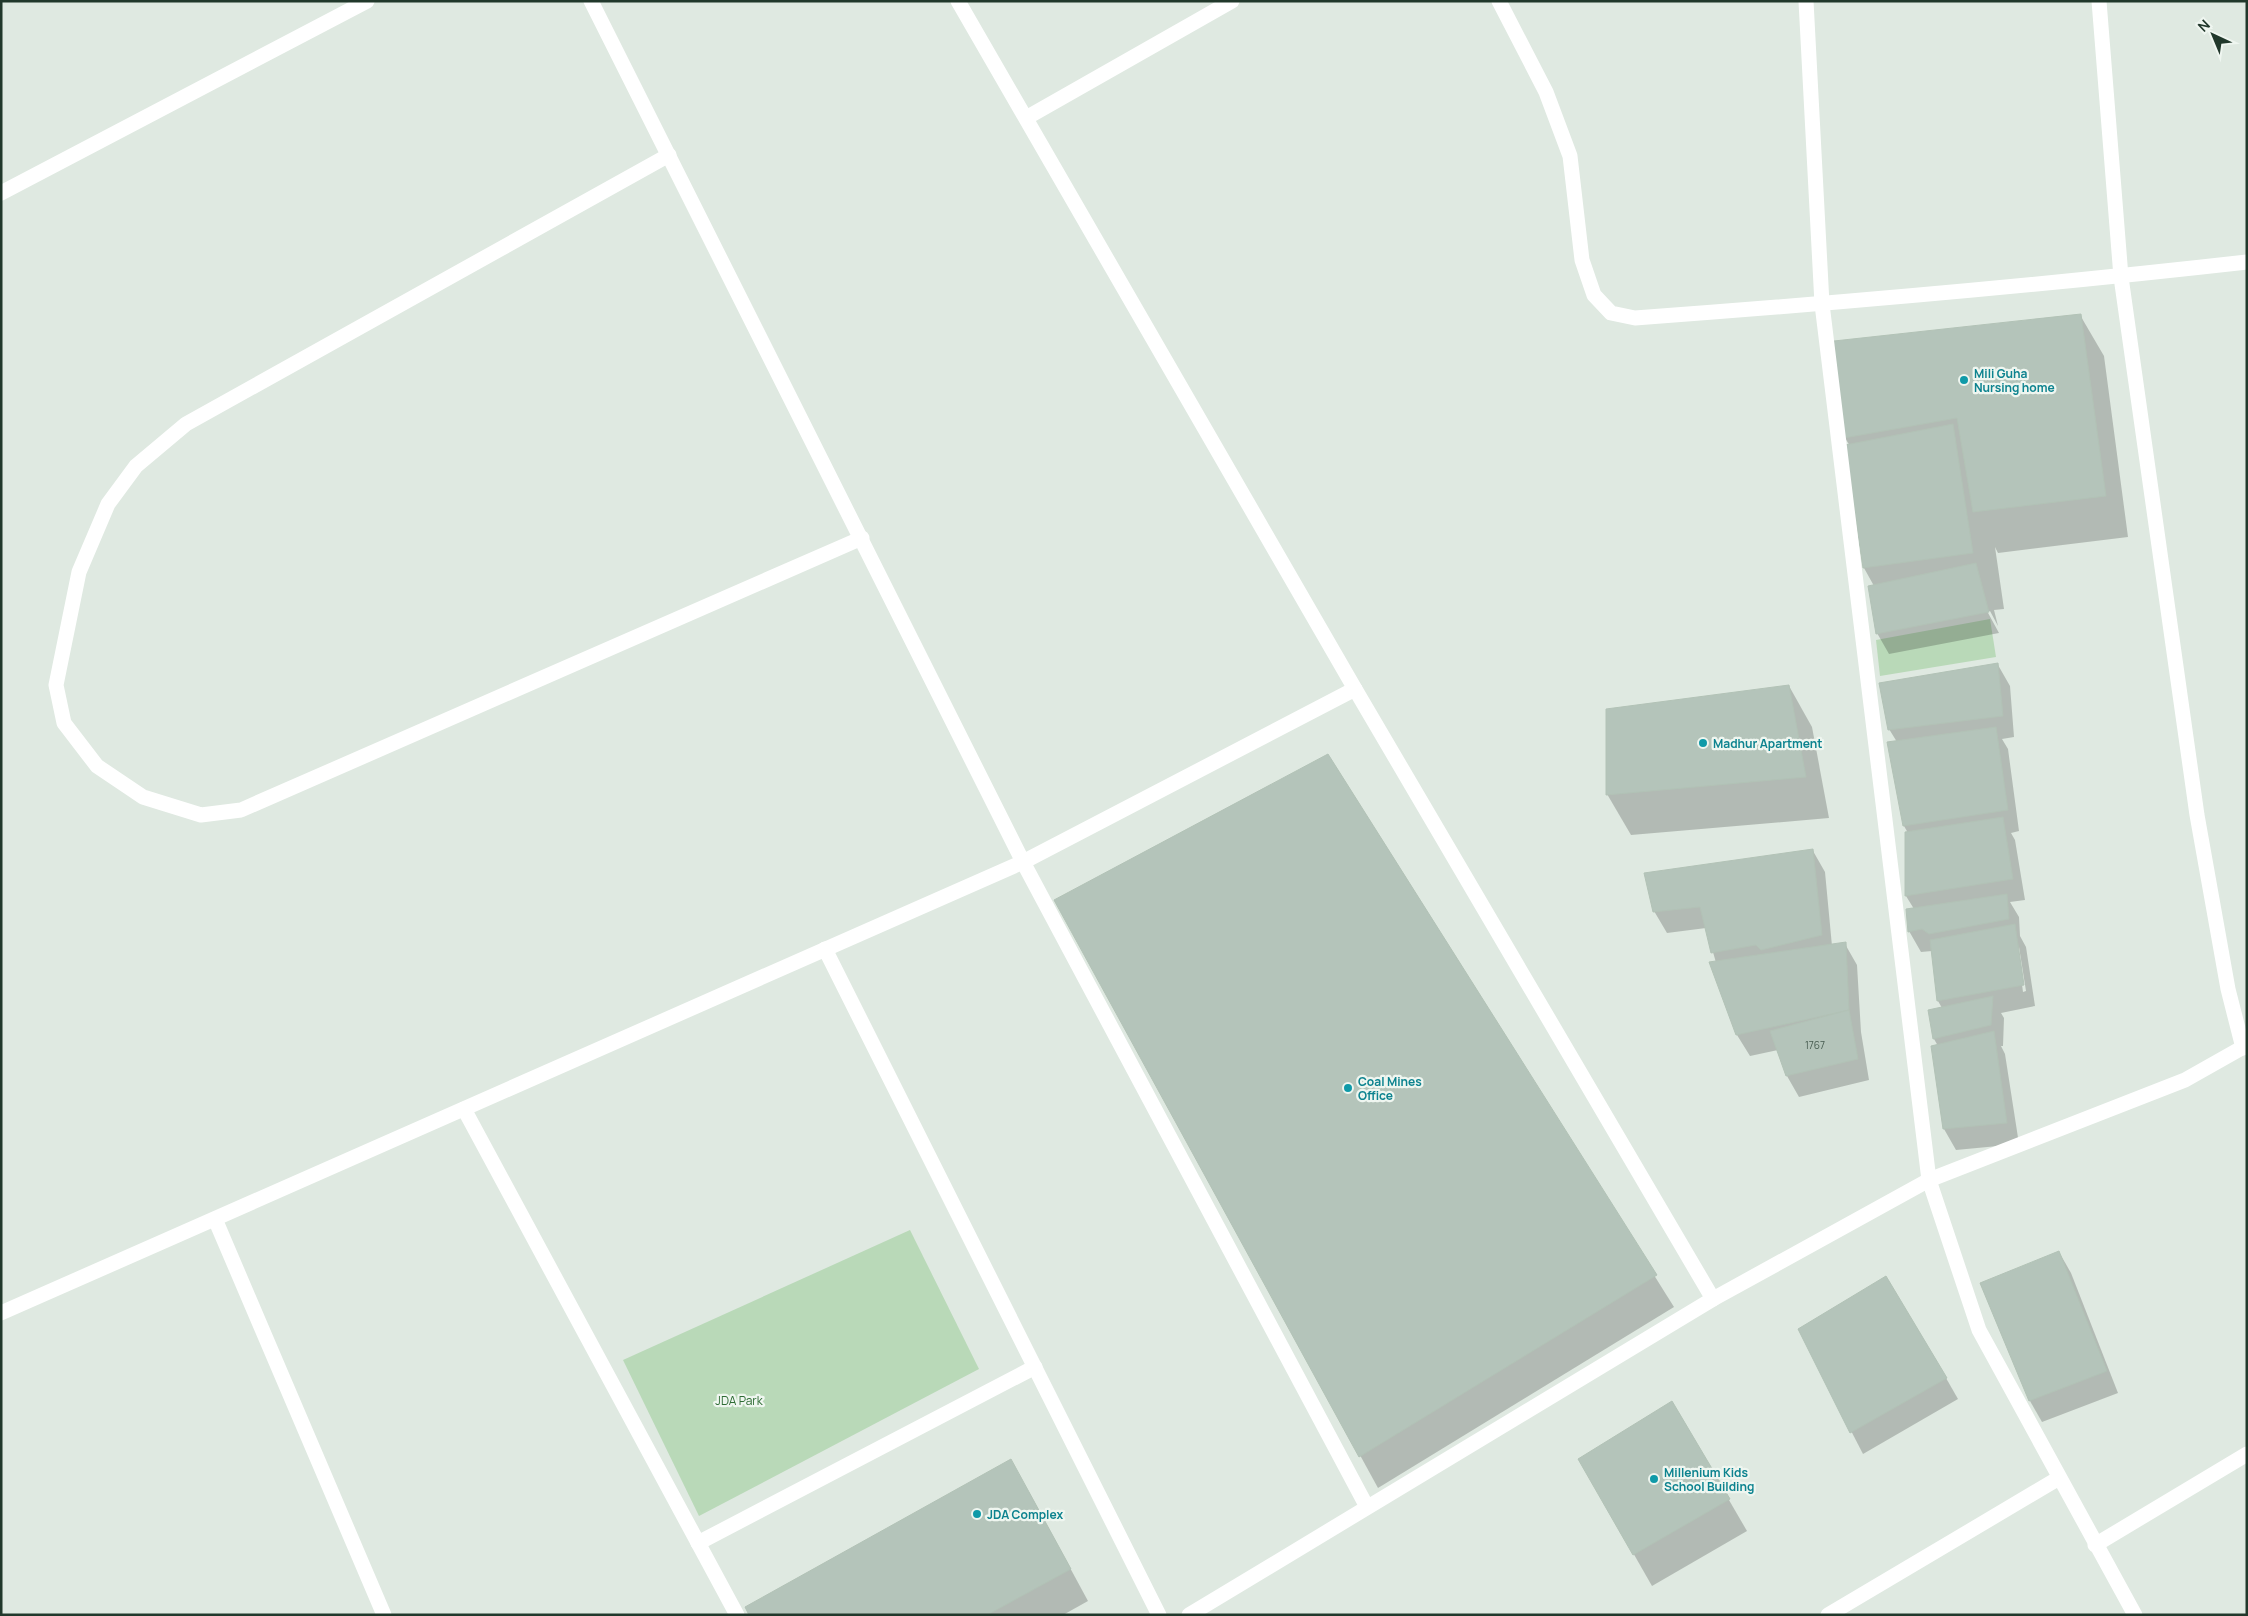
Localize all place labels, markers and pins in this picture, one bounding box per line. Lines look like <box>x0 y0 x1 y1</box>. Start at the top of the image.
place label: Mili Guha Nursing home <box>1974 365 2055 396</box>
marker: Mili Guha Nursing home <box>1958 374 1970 386</box>
place label: Madhur Apartment <box>1713 735 1823 752</box>
marker: Madhur Apartment <box>1697 737 1709 749</box>
place label: Coal Mines Office <box>1358 1073 1422 1104</box>
marker: Coal Mines Office <box>1342 1082 1354 1094</box>
place label: Millenium Kids School Building <box>1664 1464 1754 1495</box>
marker: Millenium Kids School Building <box>1648 1473 1660 1485</box>
place label: JDA Complex <box>987 1506 1063 1523</box>
marker: JDA Complex <box>971 1508 983 1520</box>

